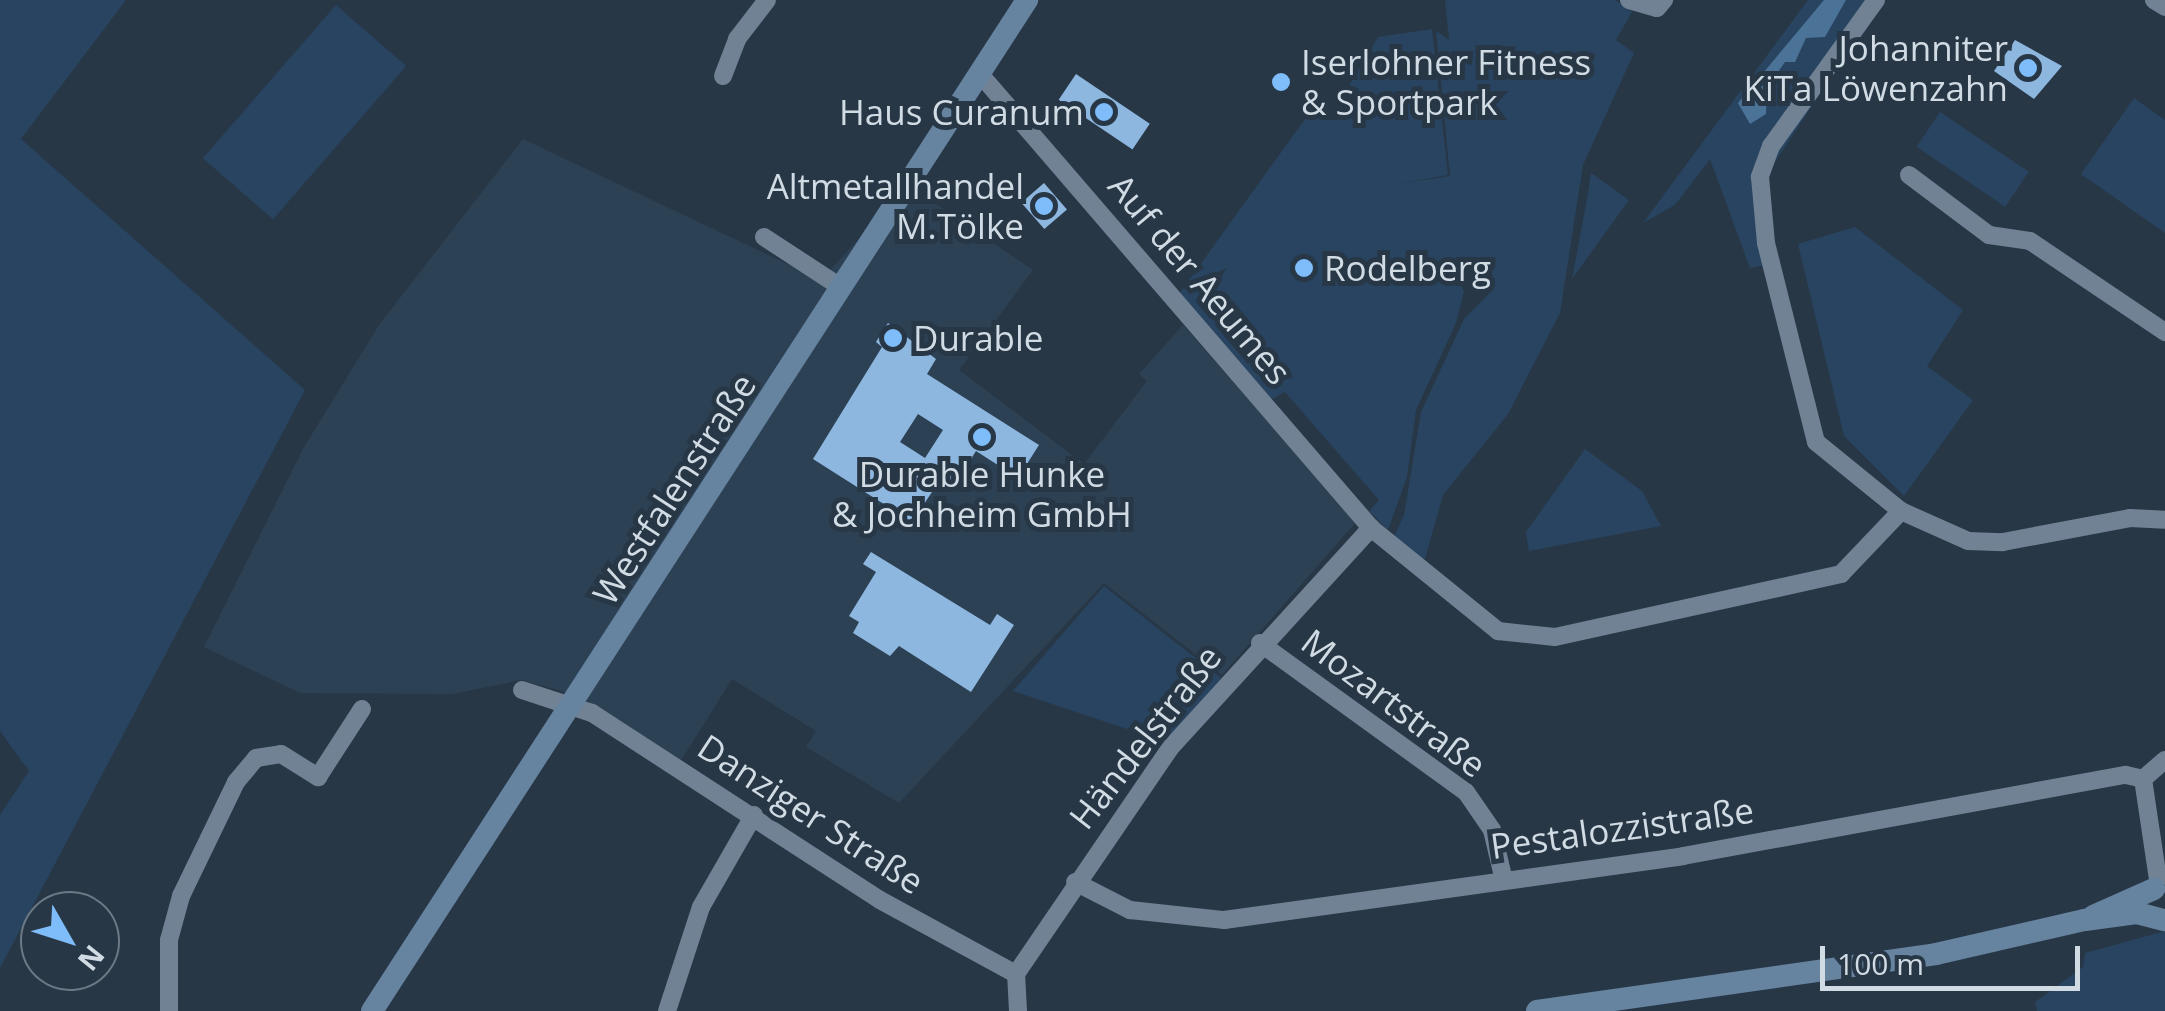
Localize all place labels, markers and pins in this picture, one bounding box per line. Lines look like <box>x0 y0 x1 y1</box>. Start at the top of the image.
place label: Johanniter KiTa Löwenzahn <box>1744 27 2008 109</box>
place label: Iserlohner Fitness & Sportpark <box>1301 41 1591 123</box>
marker: Johanniter KiTa Löwenzahn <box>2017 57 2039 79</box>
marker: Iserlohner Fitness & Sportpark <box>1270 71 1292 93</box>
place label: Haus Curanum <box>839 91 1084 133</box>
marker: Haus Curanum <box>1093 101 1115 123</box>
place label: Altmetallhandel M.Tölke <box>767 165 1024 247</box>
marker: Altmetallhandel M.Tölke <box>1033 195 1055 217</box>
place label: Rodelberg <box>1324 247 1491 289</box>
marker: Rodelberg <box>1293 257 1315 279</box>
place label: Durable <box>913 317 1044 359</box>
marker: Durable <box>882 327 904 349</box>
marker: Durable Hunke & Jochheim GmbH <box>971 426 993 448</box>
place label: Durable Hunke & Jochheim GmbH <box>832 453 1132 535</box>

